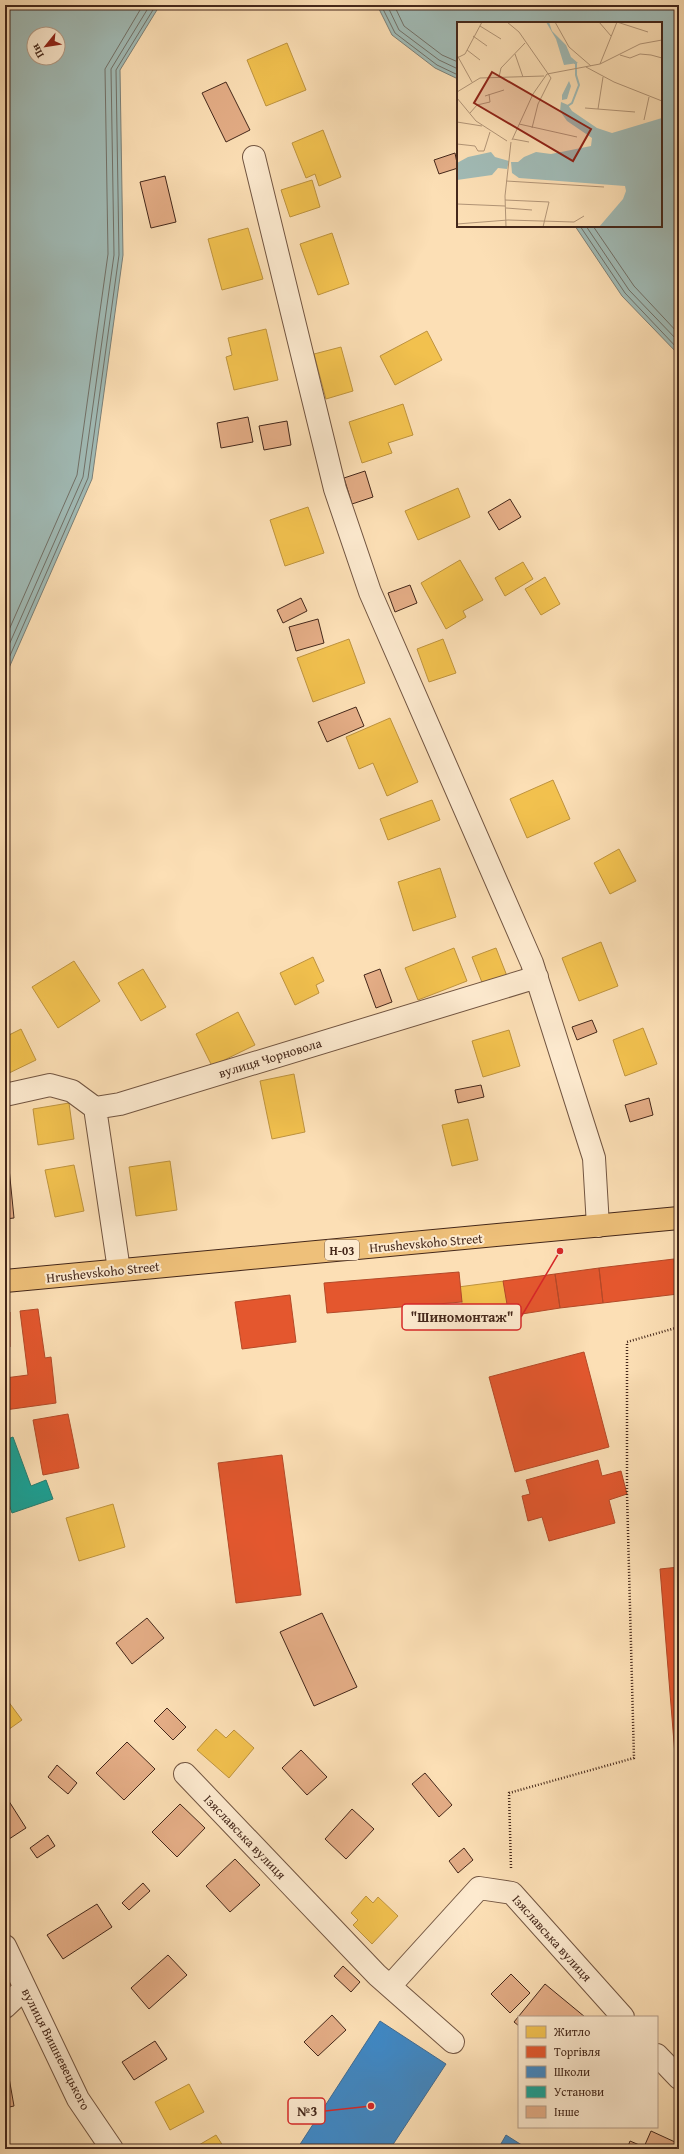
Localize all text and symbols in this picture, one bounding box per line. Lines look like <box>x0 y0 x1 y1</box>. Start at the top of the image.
inset map <box>457 22 662 227</box>
north arrow <box>26 26 66 66</box>
text: Пн <box>27 41 48 61</box>
street label: вулиця Чорновола <box>216 1033 325 1083</box>
street label: Hrushevskoho Street <box>368 1229 484 1257</box>
road number: Н-03 <box>325 1240 359 1260</box>
street label: Hrushevskoho Street <box>45 1257 161 1287</box>
callout: "Шиномонтаж" <box>402 1304 521 1330</box>
text: "Шиномонтаж" <box>411 1307 513 1327</box>
street label: Ізяславська вулиця <box>200 1790 291 1884</box>
street label: Ізяславська вулиця <box>508 1890 597 1986</box>
street label: вулиця Вишневецького <box>17 1985 95 2114</box>
legend <box>518 2016 658 2128</box>
text: Житло <box>553 2023 590 2040</box>
text: Торгівля <box>554 2043 600 2060</box>
text: Школи <box>554 2063 590 2080</box>
text: Установи <box>554 2083 604 2100</box>
callout: №3 <box>288 2098 325 2124</box>
text: №3 <box>297 2101 318 2121</box>
text: Інше <box>554 2103 580 2120</box>

